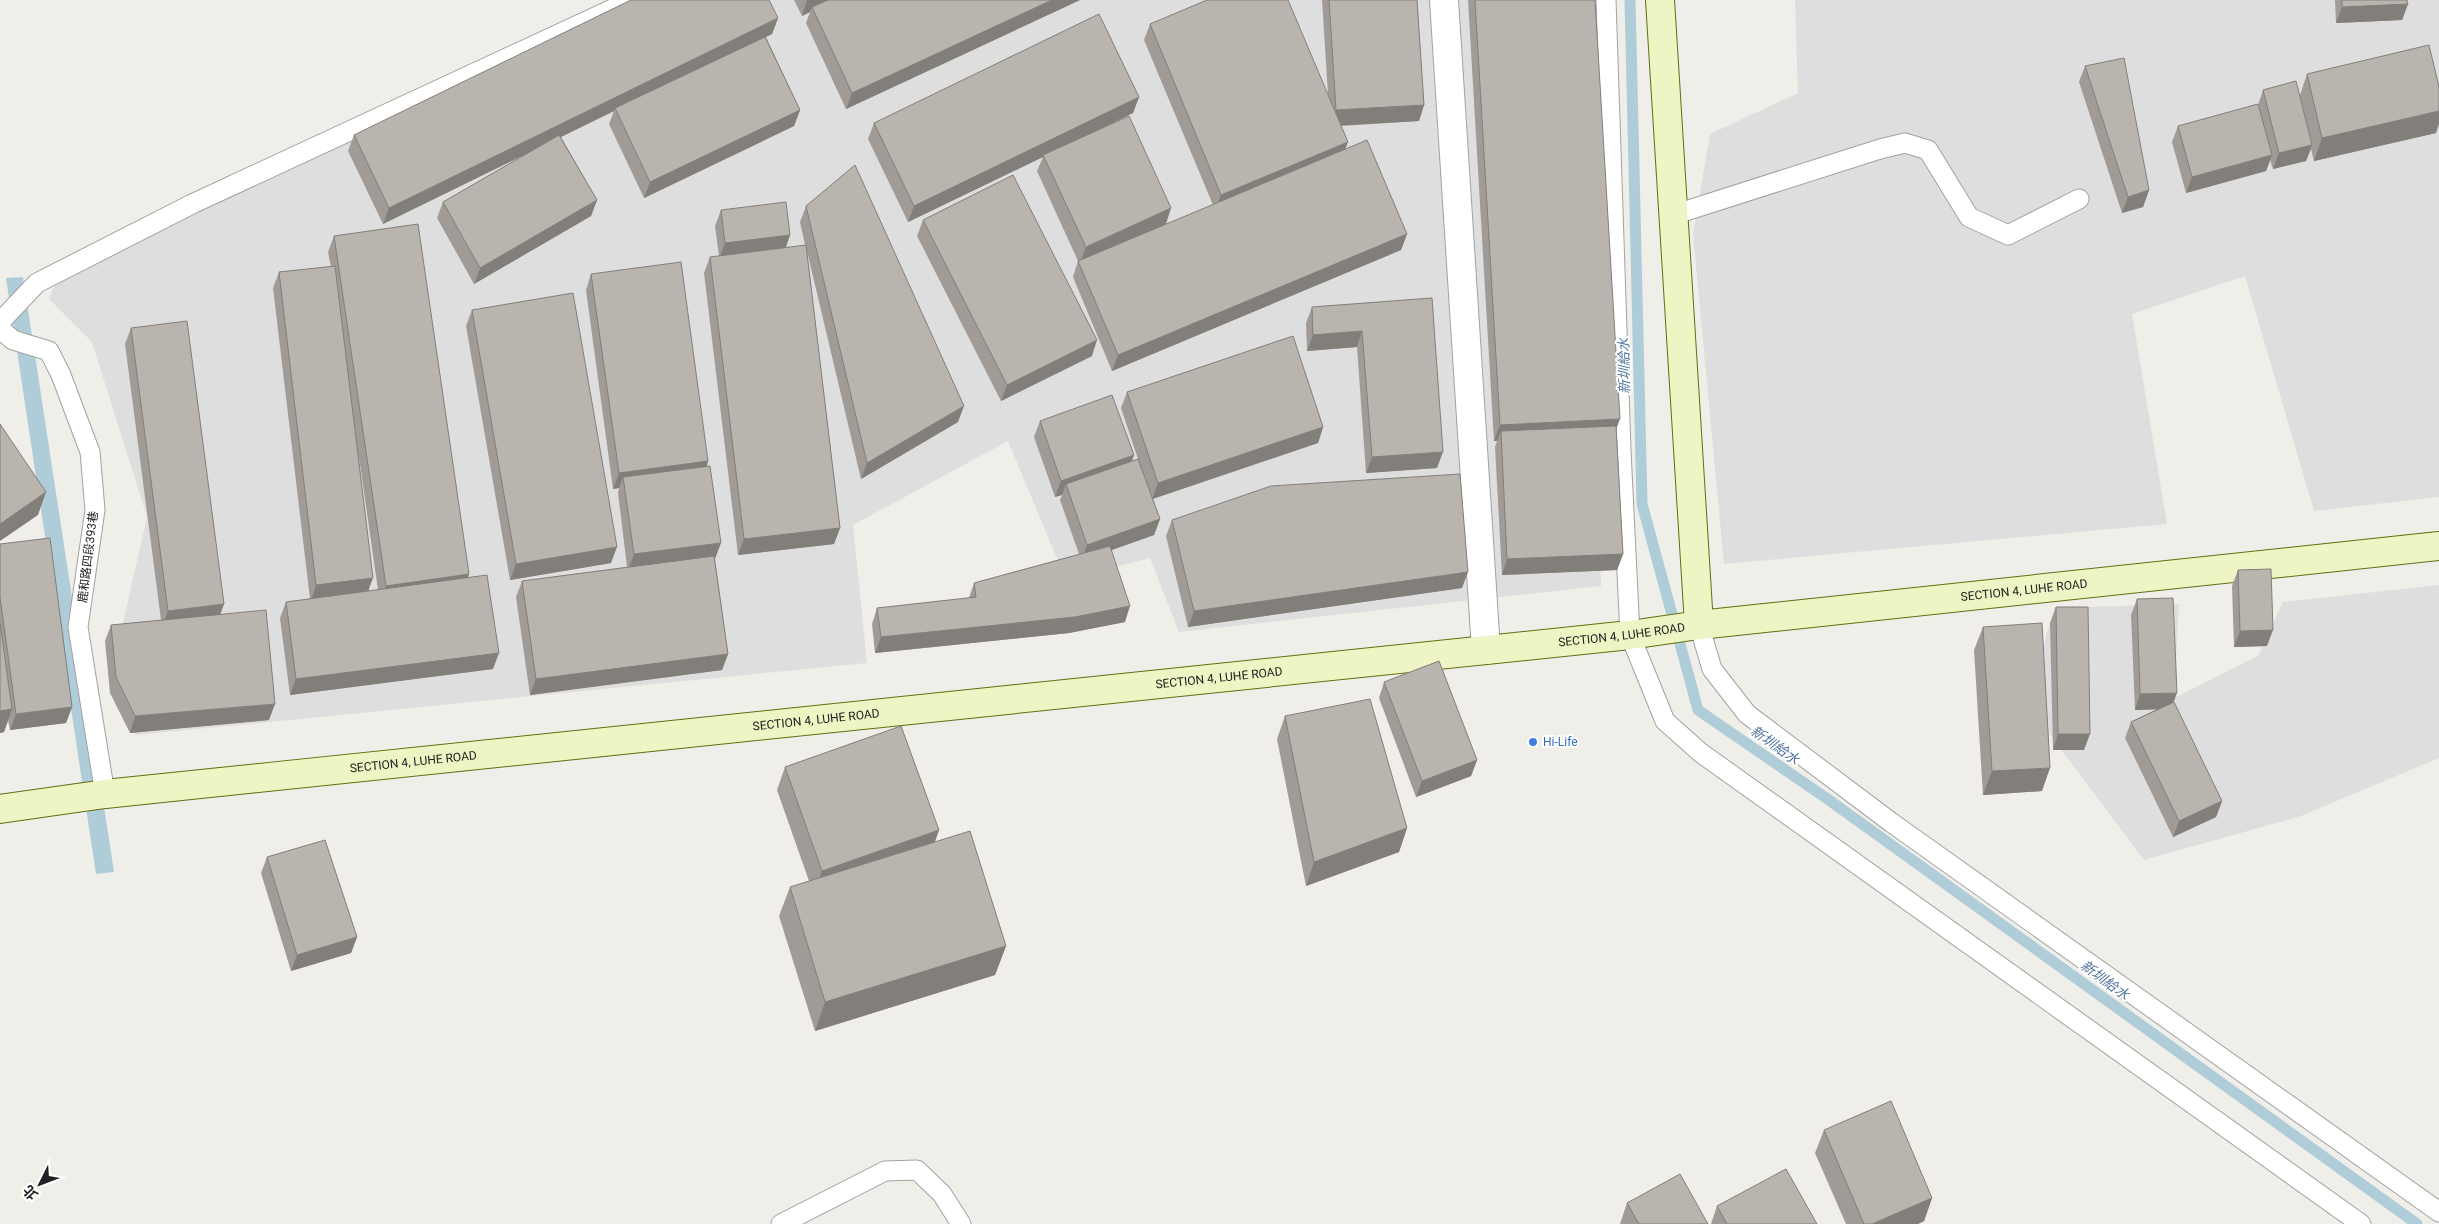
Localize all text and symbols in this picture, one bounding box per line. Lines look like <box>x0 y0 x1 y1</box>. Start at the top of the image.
water label: 新圳給水 <box>1615 337 1632 394</box>
street label: 鹿和路四段393巷 <box>75 510 101 604</box>
street label: SECTION 4, LUHE ROAD <box>1960 577 2088 604</box>
street label: SECTION 4, LUHE ROAD <box>1558 620 1686 649</box>
street label: SECTION 4, LUHE ROAD <box>1155 664 1283 691</box>
street label: SECTION 4, LUHE ROAD <box>752 706 880 733</box>
water label: 新圳給水 <box>1747 722 1803 768</box>
place label: Hi-Life <box>1543 735 1578 749</box>
marker: Hi-Life <box>1527 736 1539 748</box>
street label: SECTION 4, LUHE ROAD <box>349 748 478 775</box>
water label: 新圳給水 <box>2078 957 2133 1004</box>
north arrow <box>15 1159 65 1209</box>
text: 北 <box>20 1182 41 1203</box>

